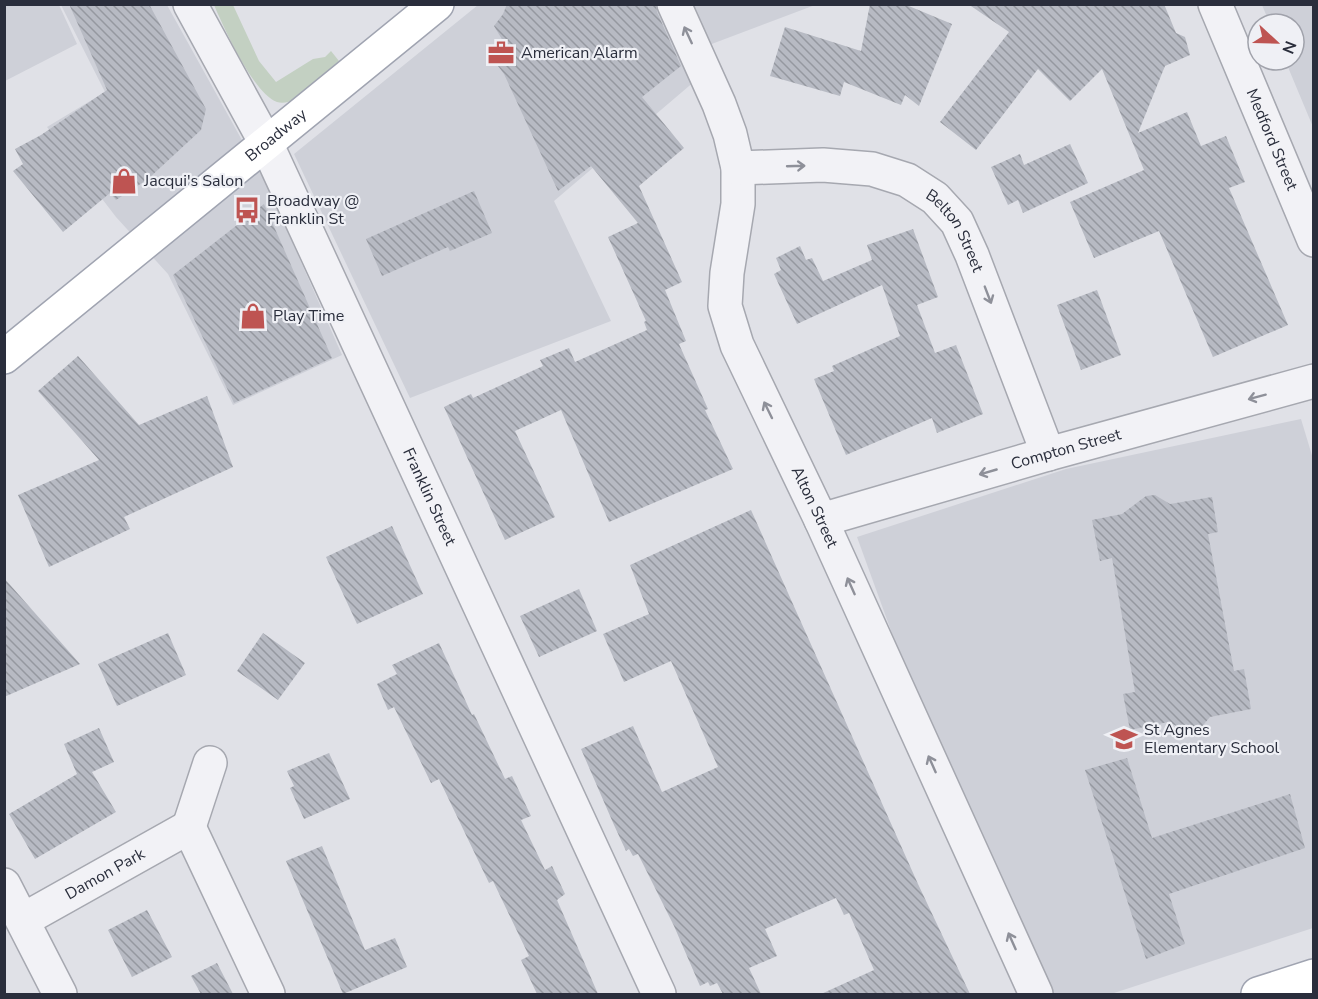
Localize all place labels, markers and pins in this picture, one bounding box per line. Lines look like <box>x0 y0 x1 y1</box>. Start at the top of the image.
office icon: American Alarm <box>486 38 516 68</box>
place label: American Alarm <box>521 42 638 64</box>
shop icon: Jacqui's Salon <box>109 166 139 196</box>
place label: Jacqui's Salon <box>143 170 243 192</box>
place label: Broadway @ Franklin St <box>267 190 359 230</box>
bus stop icon: Broadway @ Franklin St <box>232 195 262 225</box>
shop icon: Play Time <box>238 301 268 331</box>
place label: Play Time <box>273 305 344 327</box>
place label: St Agnes Elementary School <box>1144 719 1280 759</box>
school or university icon: St Agnes Elementary School <box>1109 724 1139 754</box>

